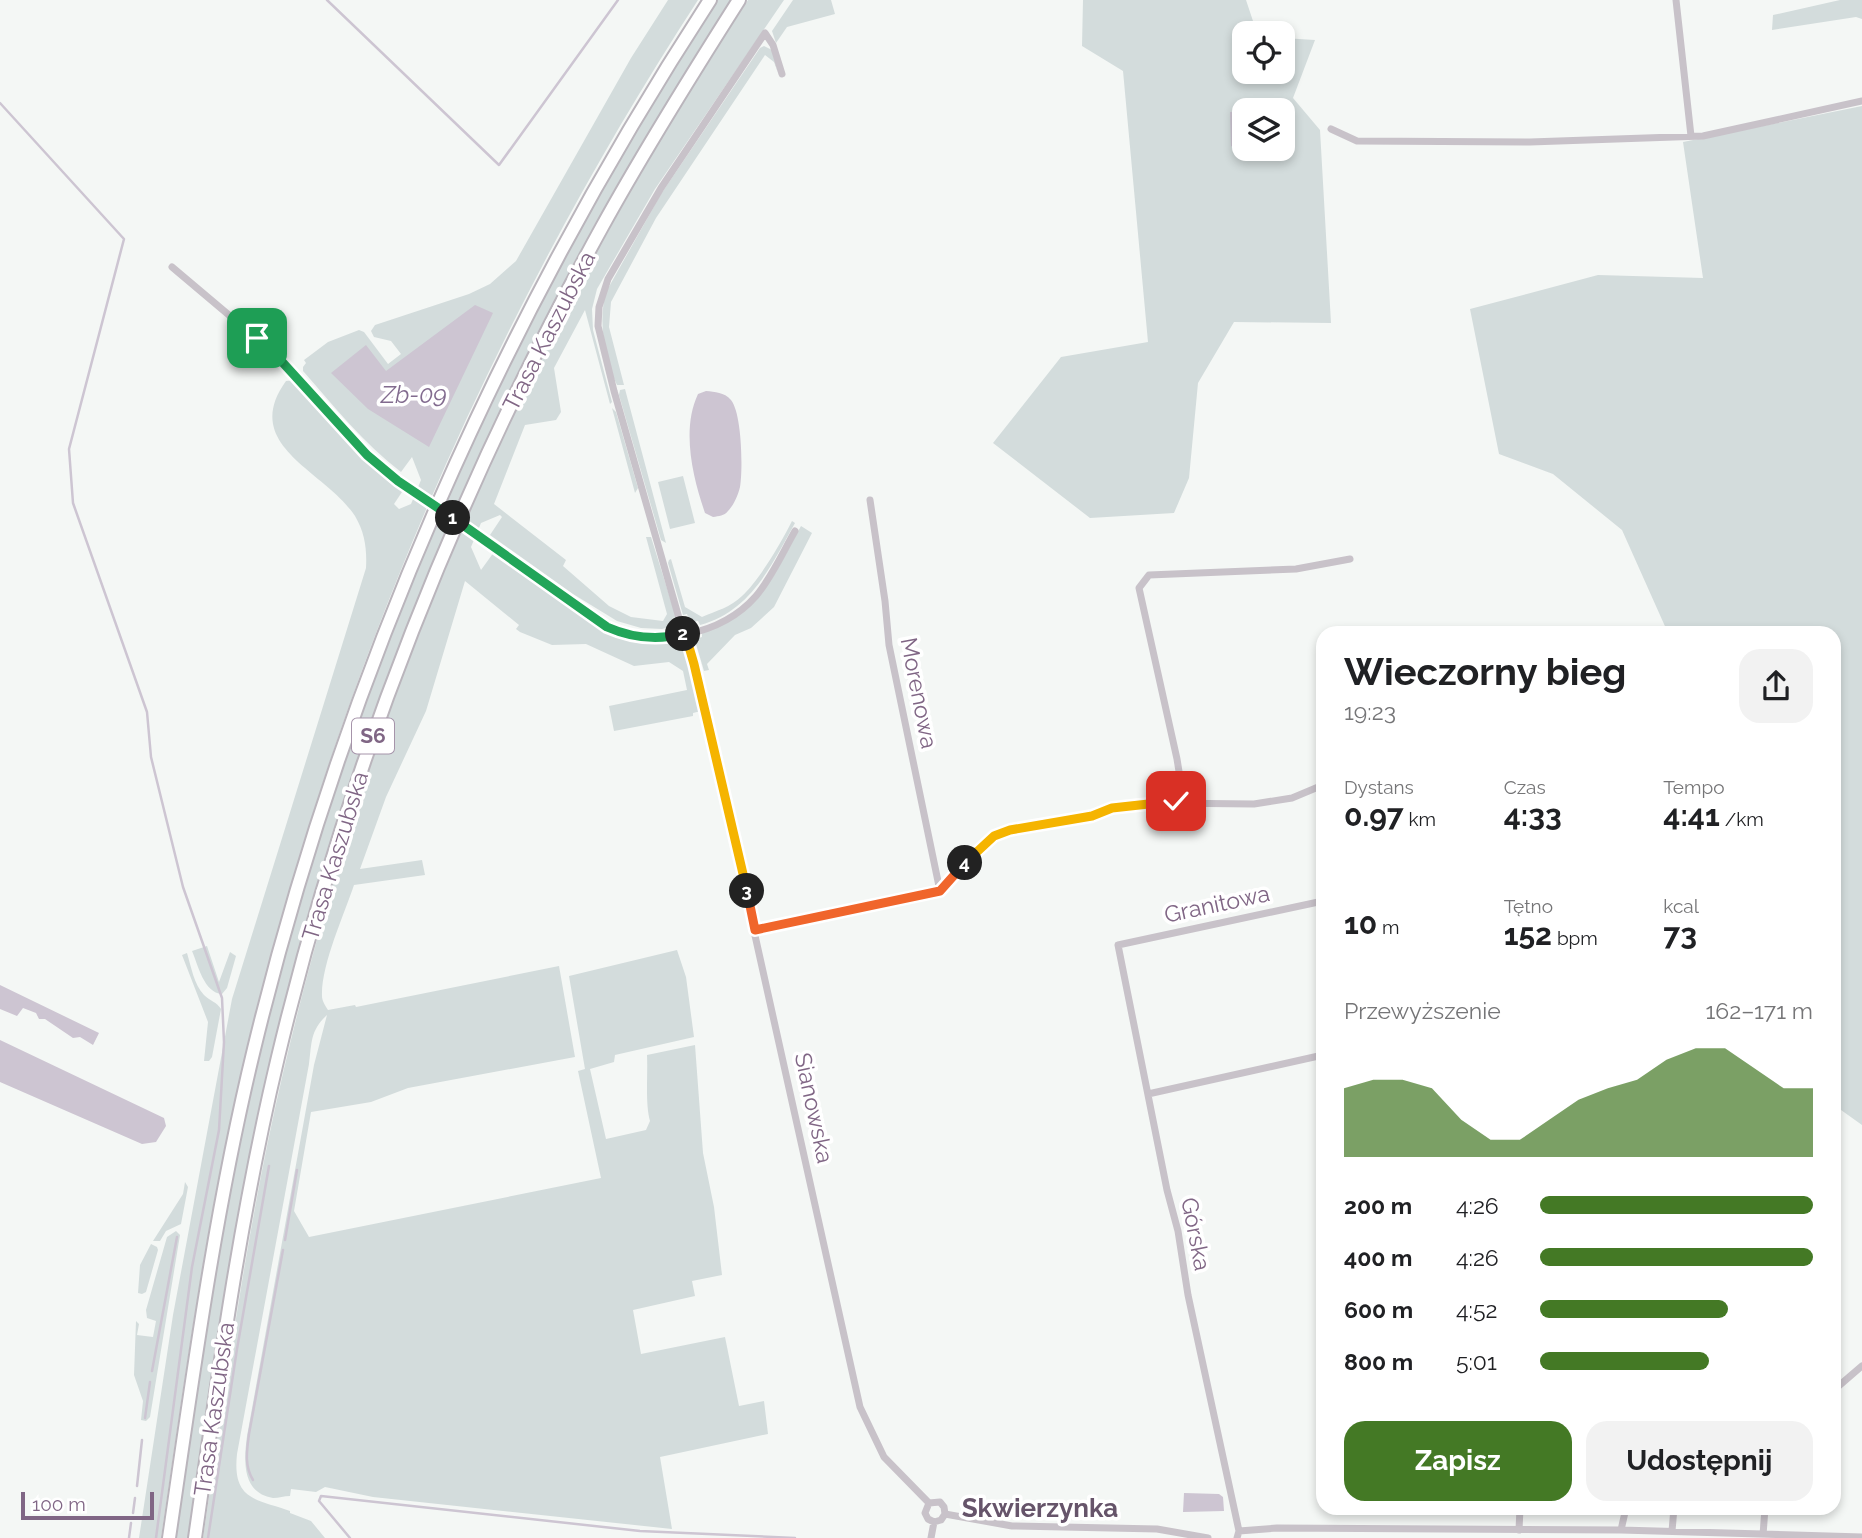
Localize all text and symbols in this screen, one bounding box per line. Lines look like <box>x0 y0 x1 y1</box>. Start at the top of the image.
map controls <box>1232 21 1295 161</box>
button: locate <box>1232 21 1295 84</box>
button: layers <box>1232 98 1295 161</box>
street label: Trasa Kaszubska <box>497 246 600 415</box>
pin <box>227 308 287 368</box>
icon: arrive <box>238 319 276 357</box>
water label: Zb-09 <box>380 380 447 409</box>
pin: 1 <box>435 500 470 536</box>
text: 1 <box>448 506 457 528</box>
pin: 2 <box>666 616 700 652</box>
text: 2 <box>677 622 688 644</box>
street label: Morenowa <box>896 635 943 751</box>
text: Wieczorny bieg <box>1344 649 1626 694</box>
button: share <box>1739 649 1813 723</box>
text: 19:23 <box>1344 698 1396 725</box>
road number: S6 <box>352 718 394 754</box>
street label: Trasa Kaszubska <box>296 768 373 944</box>
pin <box>1146 771 1206 831</box>
text: Dystans <box>1344 776 1414 798</box>
text: Czas <box>1504 776 1546 798</box>
text: Tempo <box>1663 776 1724 798</box>
icon: check <box>1157 782 1195 820</box>
text: 0.97 <box>1344 798 1404 833</box>
text: 4:33 <box>1504 798 1562 833</box>
text: 4:41 <box>1663 798 1720 833</box>
text: km <box>1404 808 1436 830</box>
text: /km <box>1720 808 1764 830</box>
pin: 4 <box>948 846 982 880</box>
text: 4 <box>959 851 970 873</box>
pin: 3 <box>730 874 764 908</box>
text: 3 <box>741 879 752 901</box>
street label: Granitowa <box>1162 879 1272 928</box>
text: Tętno <box>1504 895 1553 917</box>
text: kcal <box>1663 895 1699 917</box>
text: 10 <box>1344 906 1377 941</box>
text: m <box>1377 916 1400 938</box>
text: 152 <box>1504 917 1552 952</box>
text: 73 <box>1663 917 1697 952</box>
text: bpm <box>1552 927 1598 949</box>
text: Przewyższenie <box>1344 997 1501 1024</box>
text: 162–171 m <box>1705 997 1813 1024</box>
street label: Sianowska <box>790 1050 839 1166</box>
text: 200 m <box>1344 1192 1412 1219</box>
text: 4:26 <box>1456 1192 1499 1219</box>
street label: Górska <box>1176 1195 1217 1273</box>
text: 400 m <box>1344 1244 1412 1271</box>
text: 4:26 <box>1456 1244 1499 1271</box>
text: 600 m <box>1344 1296 1413 1323</box>
text: 4:52 <box>1456 1296 1497 1323</box>
street label: Trasa Kaszubska <box>188 1320 239 1498</box>
text: 800 m <box>1344 1348 1413 1375</box>
text: 5:01 <box>1456 1348 1497 1375</box>
button: Zapisz <box>1344 1421 1572 1501</box>
button: Udostępnij <box>1586 1421 1813 1501</box>
scale bar <box>21 1489 154 1521</box>
text: 100 m <box>32 1493 86 1515</box>
district label: Skwierzynka <box>962 1493 1118 1523</box>

